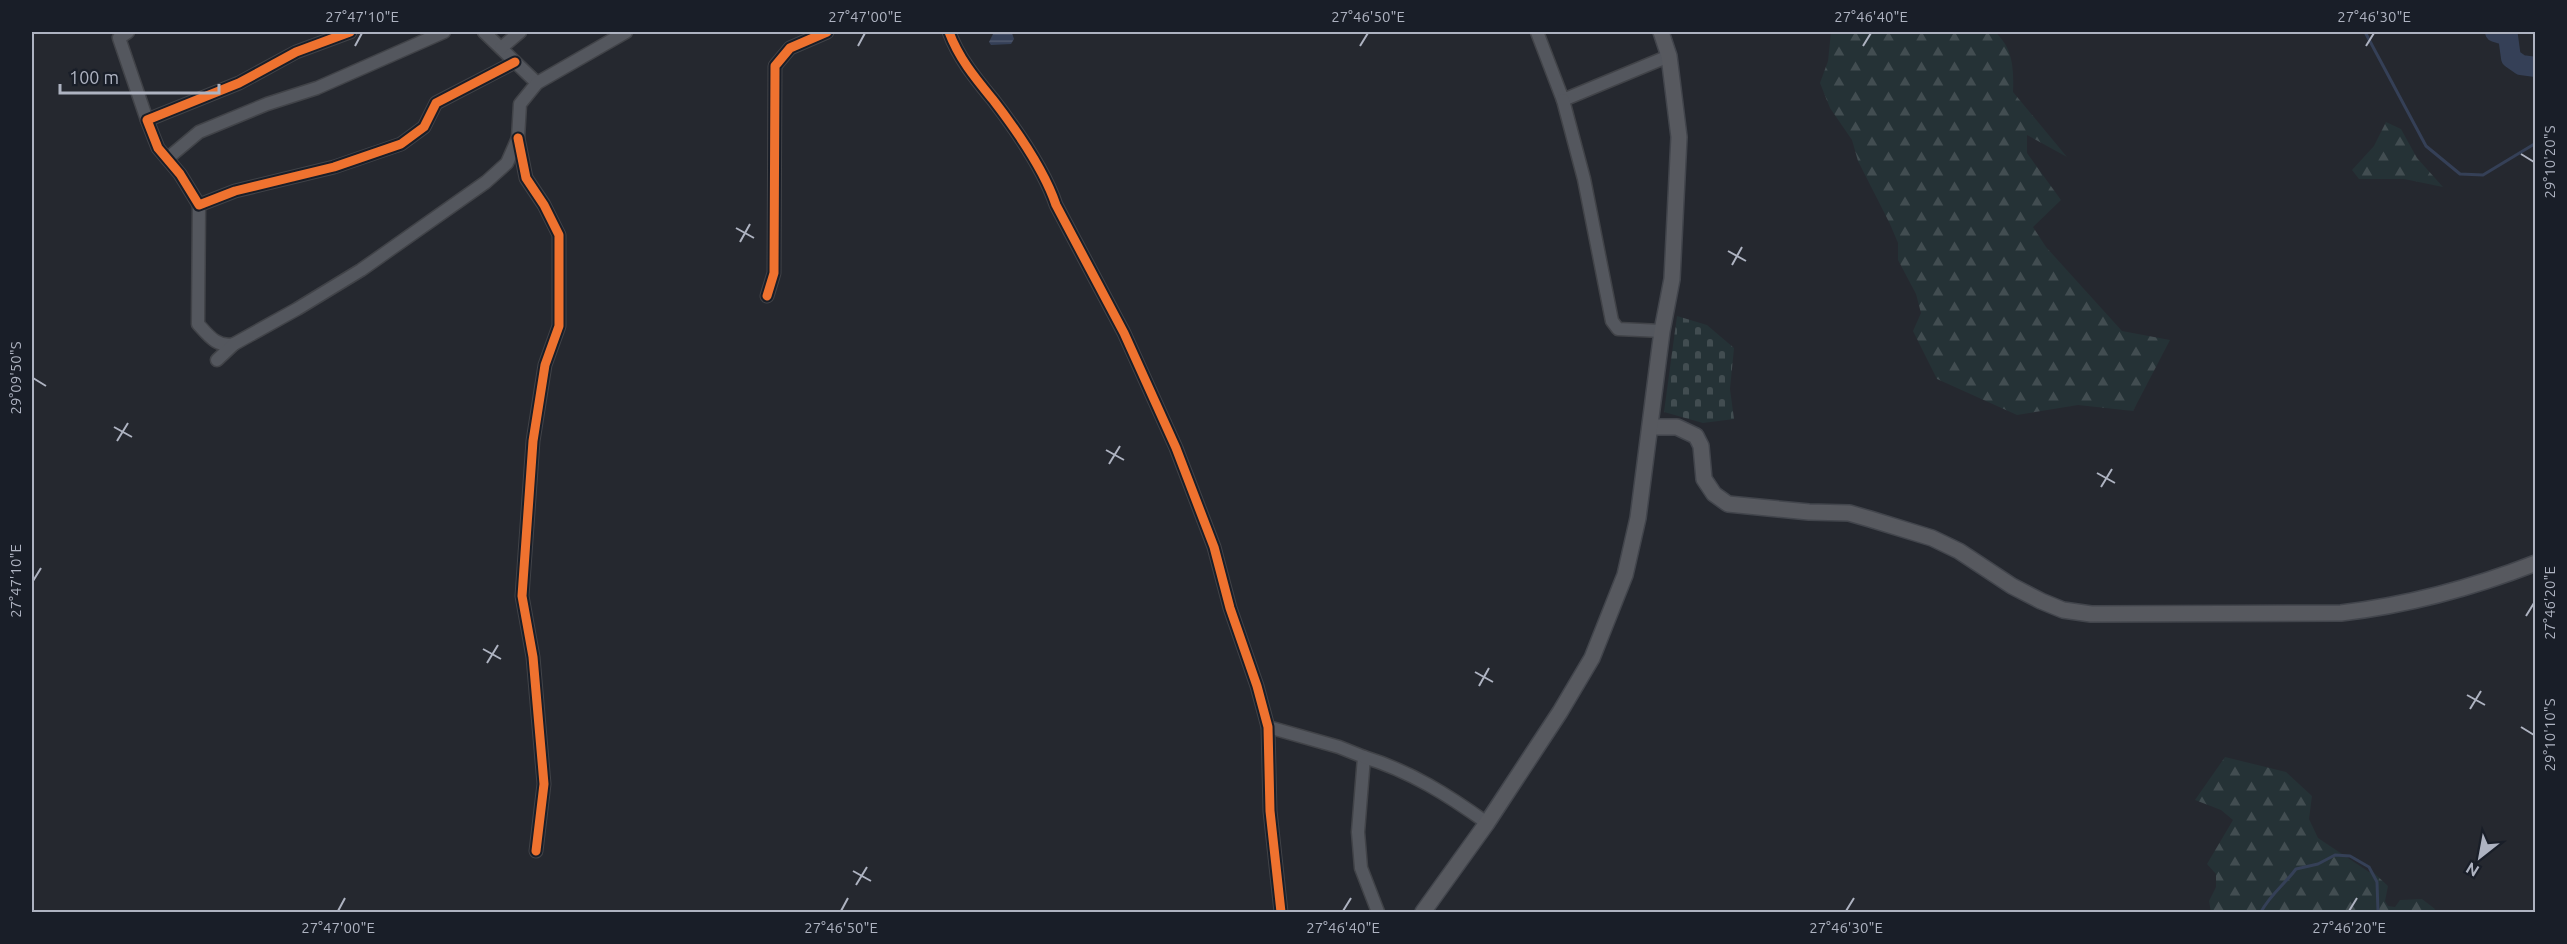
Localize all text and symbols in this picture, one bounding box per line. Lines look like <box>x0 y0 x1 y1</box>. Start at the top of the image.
text: 27°47'10"E <box>325 8 399 25</box>
text: 27°47'00"E <box>828 8 902 25</box>
text: 27°46'50"E <box>1331 8 1405 25</box>
text: 27°46'40"E <box>1834 8 1908 25</box>
text: 27°46'30"E <box>2337 8 2411 25</box>
scale bar <box>60 57 219 95</box>
text: 100 m <box>69 67 119 87</box>
text: 29°10'20"S <box>2541 125 2558 199</box>
text: 29°09'50"S <box>7 341 24 415</box>
text: 27°47'10"E <box>7 544 24 618</box>
text: 27°46'20"E <box>2541 566 2558 640</box>
text: 29°10'10"S <box>2541 698 2558 772</box>
north arrow <box>2450 827 2510 887</box>
text: N <box>2463 859 2482 881</box>
text: 27°47'00"E <box>301 919 375 936</box>
text: 27°46'50"E <box>804 919 878 936</box>
text: 27°46'40"E <box>1306 919 1380 936</box>
text: 27°46'30"E <box>1809 919 1883 936</box>
text: 27°46'20"E <box>2312 919 2386 936</box>

